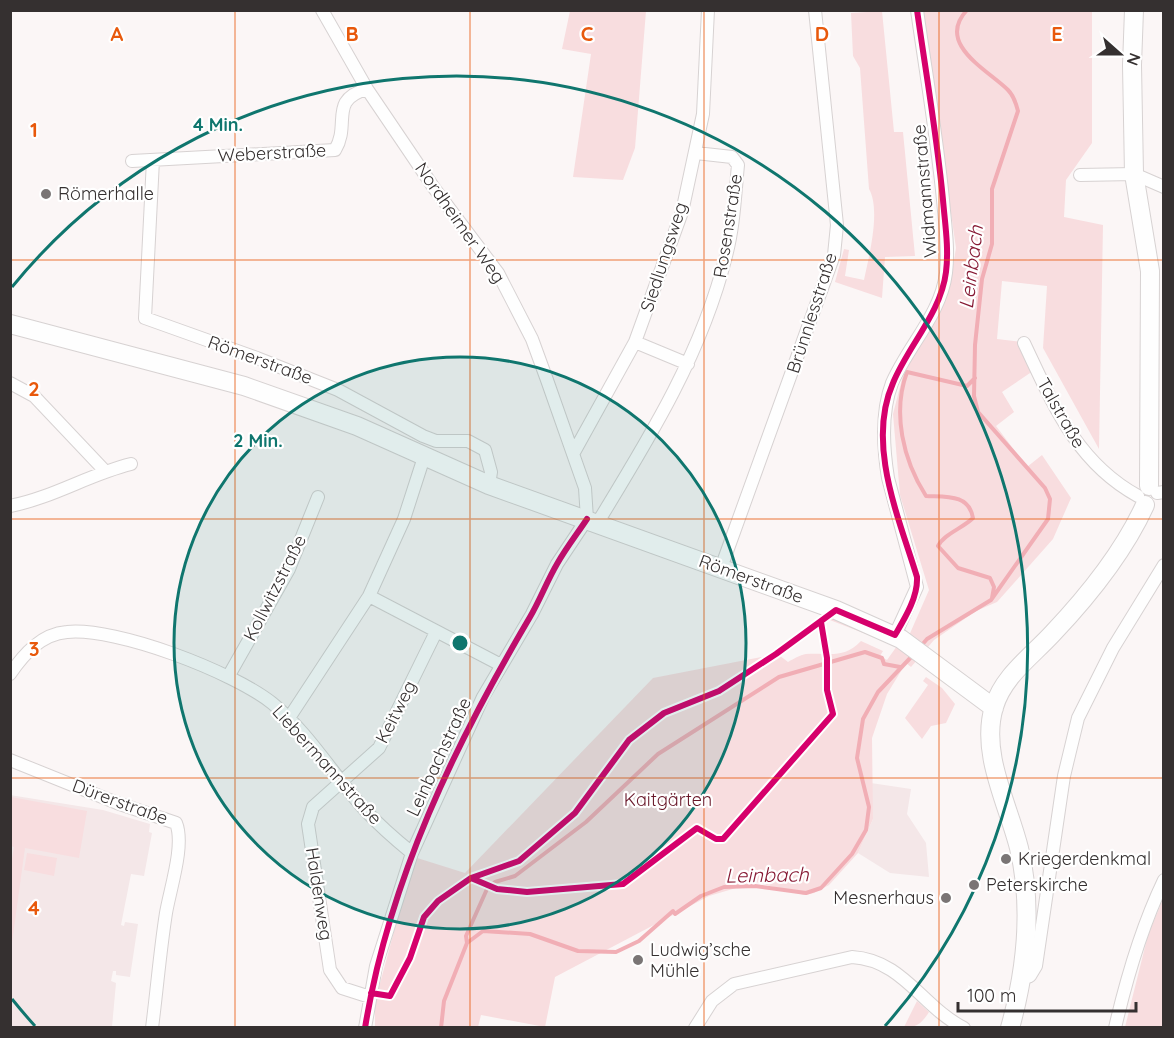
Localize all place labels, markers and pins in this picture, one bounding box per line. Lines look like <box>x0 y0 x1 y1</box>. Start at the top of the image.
place label: Römerhalle <box>58 182 154 205</box>
marker: Römerhalle <box>39 187 53 201</box>
centre of rings <box>450 633 470 653</box>
place label: Kriegerdenkmal <box>1018 847 1151 870</box>
marker: Kriegerdenkmal <box>999 852 1013 866</box>
place label: Peterskirche <box>986 873 1088 896</box>
marker: Peterskirche <box>967 878 981 892</box>
place label: Mesnerhaus <box>833 886 934 909</box>
marker: Mesnerhaus <box>939 891 953 905</box>
place label: Ludwig’sche Mühle <box>650 938 751 982</box>
marker: Ludwig’sche Mühle <box>631 953 645 967</box>

